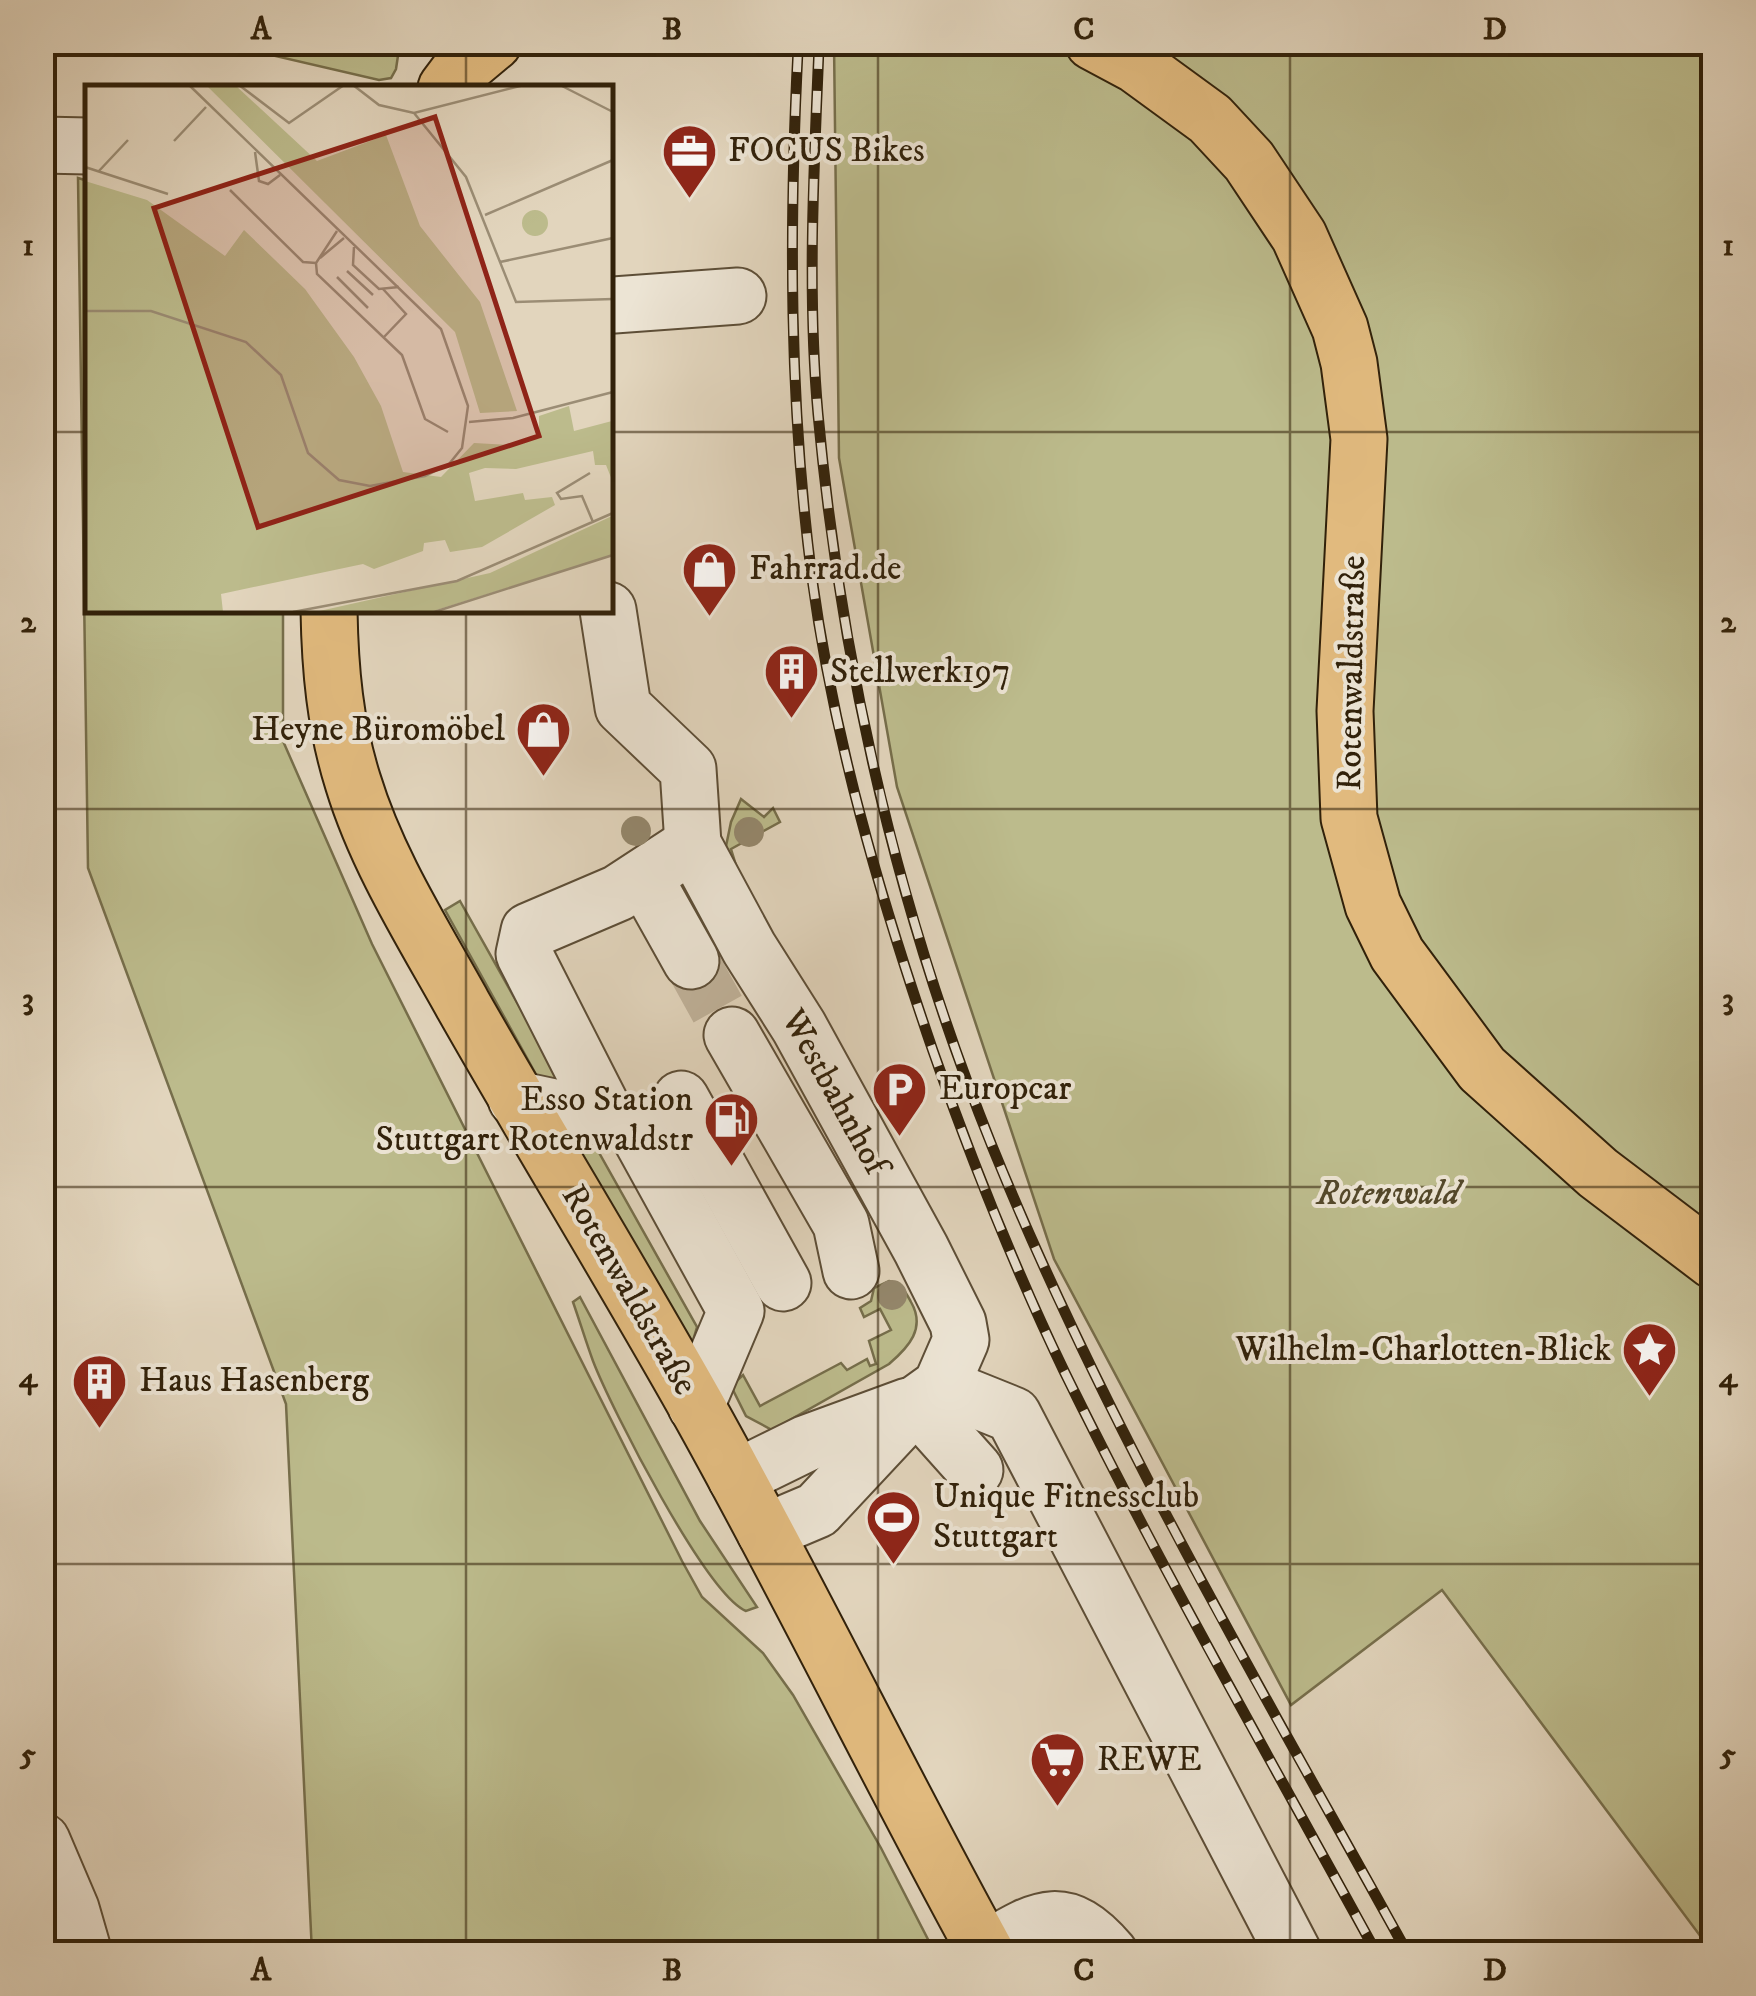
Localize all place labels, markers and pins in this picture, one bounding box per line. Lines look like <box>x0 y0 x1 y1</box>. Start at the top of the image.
office icon: FOCUS Bikes <box>659 121 719 200</box>
place label: FOCUS Bikes <box>728 129 925 173</box>
shop icon: Fahrrad.de <box>680 539 740 618</box>
place label: Fahrrad.de <box>749 547 902 591</box>
building icon: Stellwerk197 <box>761 642 821 721</box>
place label: Stellwerk197 <box>830 650 1011 694</box>
shop icon: Heyne Büromöbel <box>514 700 574 779</box>
place label: Heyne Büromöbel <box>251 708 505 752</box>
parking icon: Europcar <box>870 1059 930 1138</box>
place label: Europcar <box>939 1067 1071 1111</box>
place label: Esso Station Stuttgart Rotenwaldstr <box>375 1078 693 1162</box>
fuel station icon: Esso Station Stuttgart Rotenwaldstr <box>702 1090 762 1169</box>
place icon: Wilhelm-Charlotten-Blick <box>1620 1320 1680 1399</box>
place label: Wilhelm-Charlotten-Blick <box>1235 1328 1611 1372</box>
building icon: Haus Hasenberg <box>70 1351 130 1430</box>
place label: Haus Hasenberg <box>139 1359 370 1403</box>
place label: Unique Fitnessclub Stuttgart <box>933 1475 1199 1559</box>
sports icon: Unique Fitnessclub Stuttgart <box>864 1487 924 1566</box>
supermarket icon: REWE <box>1028 1730 1088 1809</box>
place label: REWE <box>1097 1738 1202 1782</box>

